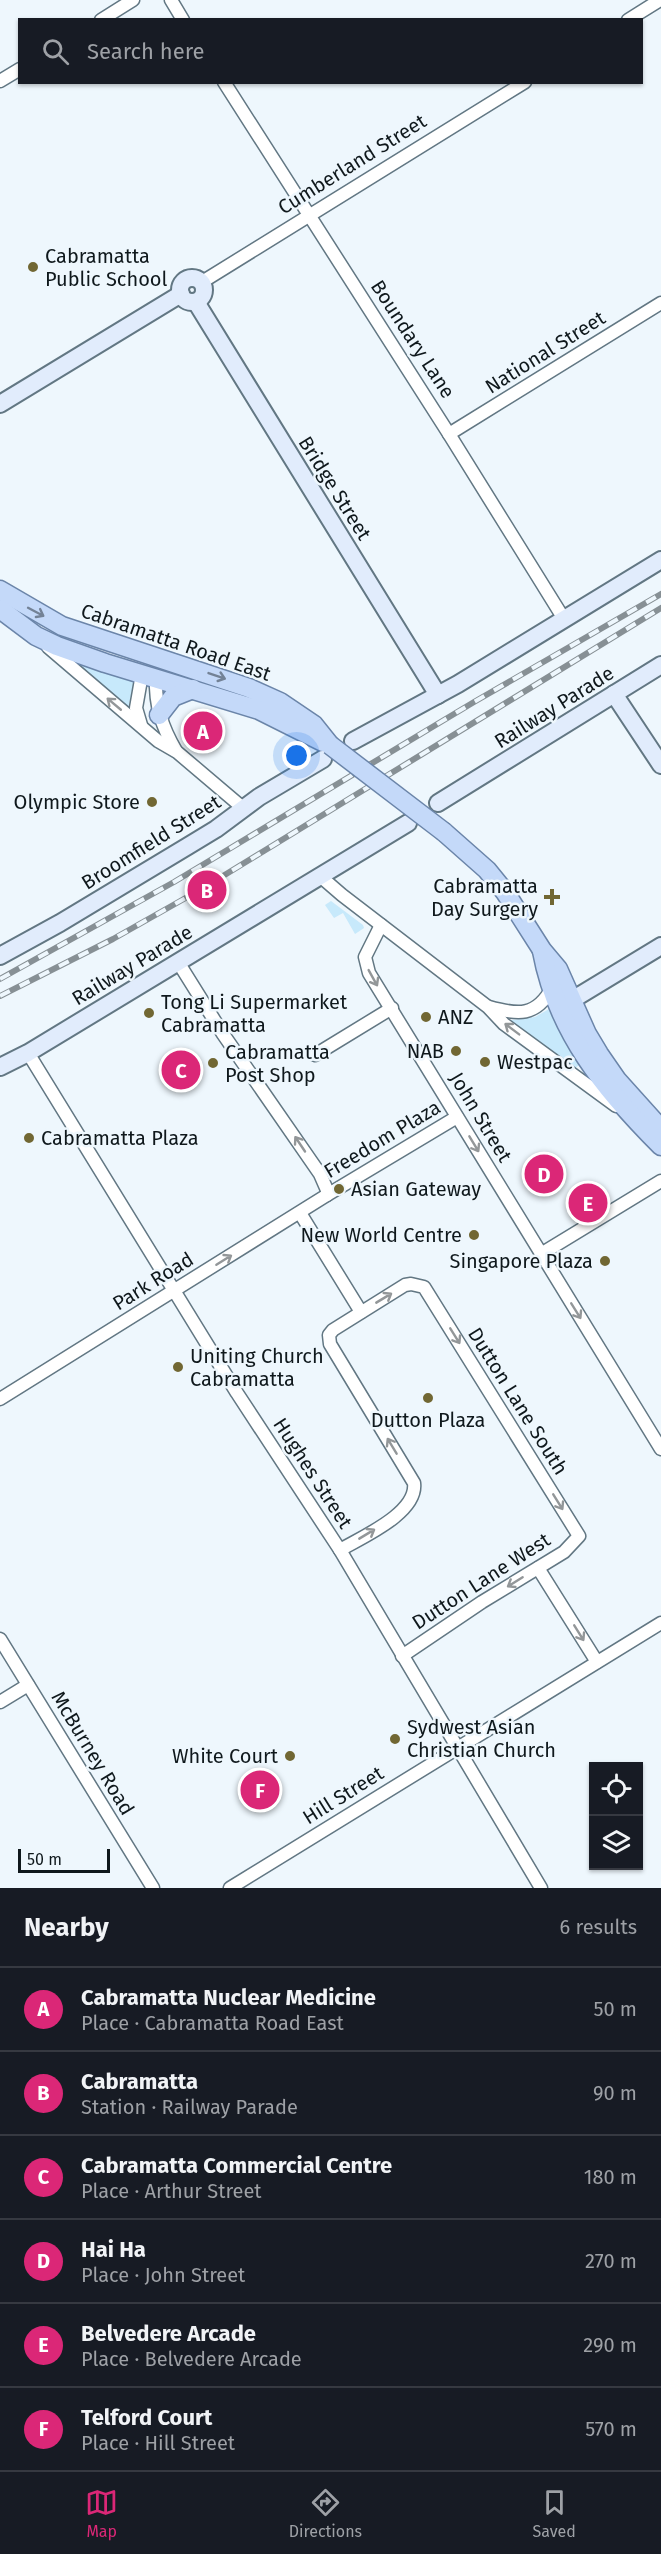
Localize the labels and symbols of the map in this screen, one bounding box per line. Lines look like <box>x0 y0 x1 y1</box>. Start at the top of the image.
street label: Cumberland Street <box>274 108 431 219</box>
place label: Cabramatta Public School <box>45 244 167 291</box>
marker: Cabramatta Public School <box>26 260 40 274</box>
street label: Boundary Lane <box>366 275 460 403</box>
street label: National Street <box>481 305 610 398</box>
street label: Bridge Street <box>294 432 377 545</box>
street label: Cabramatta Road East <box>78 598 275 686</box>
one-way arrow <box>27 606 44 618</box>
street label: Railway Parade <box>490 661 618 753</box>
one-way arrow <box>207 672 226 683</box>
one-way arrow <box>107 697 122 711</box>
pin: A <box>184 708 222 754</box>
your location <box>282 741 311 770</box>
place label: Olympic Store <box>14 790 140 814</box>
street label: Broomfield Street <box>77 790 225 894</box>
marker: Olympic Store <box>145 795 159 809</box>
pin: B <box>188 868 226 912</box>
place label: Cabramatta Day Surgery <box>431 874 538 921</box>
marker: Cabramatta Day Surgery <box>543 888 561 906</box>
street label: Railway Parade <box>67 920 197 1010</box>
one-way arrow <box>367 969 379 986</box>
place label: Tong Li Supermarket Cabramatta <box>161 990 348 1037</box>
place label: ANZ <box>438 1005 474 1029</box>
marker: Tong Li Supermarket Cabramatta <box>142 1006 156 1020</box>
marker: ANZ <box>419 1010 433 1024</box>
one-way arrow <box>504 1023 520 1035</box>
place label: NAB <box>407 1039 444 1063</box>
place label: Cabramatta Post Shop <box>225 1040 330 1087</box>
marker: NAB <box>449 1044 463 1058</box>
pin: C <box>162 1048 201 1092</box>
place label: Westpac <box>497 1050 573 1074</box>
marker: Westpac <box>478 1055 492 1069</box>
marker: Cabramatta Post Shop <box>206 1056 220 1070</box>
street label: John Street <box>445 1068 518 1167</box>
street label: Freedom Plaza <box>319 1095 445 1183</box>
place label: Cabramatta Plaza <box>41 1126 199 1150</box>
marker: Cabramatta Plaza <box>22 1131 36 1145</box>
one-way arrow <box>469 1135 481 1152</box>
one-way arrow <box>294 1136 306 1153</box>
pin: D <box>524 1152 564 1196</box>
place label: Asian Gateway <box>351 1177 481 1201</box>
pin: E <box>568 1180 608 1226</box>
marker: Asian Gateway <box>332 1182 346 1196</box>
place label: New World Centre <box>300 1223 462 1247</box>
marker: New World Centre <box>467 1228 481 1242</box>
street label: Park Road <box>108 1247 198 1315</box>
place label: Singapore Plaza <box>450 1249 593 1273</box>
one-way arrow <box>215 1254 232 1266</box>
marker: Singapore Plaza <box>598 1254 612 1268</box>
one-way arrow <box>375 1292 392 1304</box>
one-way arrow <box>570 1302 582 1319</box>
street label: Dutton Lane South <box>463 1323 573 1479</box>
one-way arrow <box>449 1327 461 1344</box>
place label: Uniting Church Cabramatta <box>190 1344 324 1391</box>
marker: Uniting Church Cabramatta <box>171 1360 185 1374</box>
marker: Dutton Plaza <box>421 1391 435 1405</box>
place label: Dutton Plaza <box>371 1408 485 1432</box>
street label: Hughes Street <box>268 1413 358 1534</box>
one-way arrow <box>386 1438 398 1455</box>
one-way arrow <box>552 1493 564 1510</box>
one-way arrow <box>358 1527 375 1539</box>
street label: Dutton Lane West <box>407 1527 555 1635</box>
one-way arrow <box>507 1576 524 1588</box>
one-way arrow <box>573 1624 585 1641</box>
street label: McBurney Road <box>47 1687 139 1819</box>
place label: Sydwest Asian Christian Church <box>407 1715 556 1762</box>
marker: Sydwest Asian Christian Church <box>388 1732 402 1746</box>
place label: White Court <box>172 1744 279 1768</box>
marker: White Court <box>283 1749 297 1763</box>
street label: Hill Street <box>298 1760 388 1829</box>
pin: F <box>240 1768 280 1812</box>
scale bar <box>18 1846 110 1874</box>

